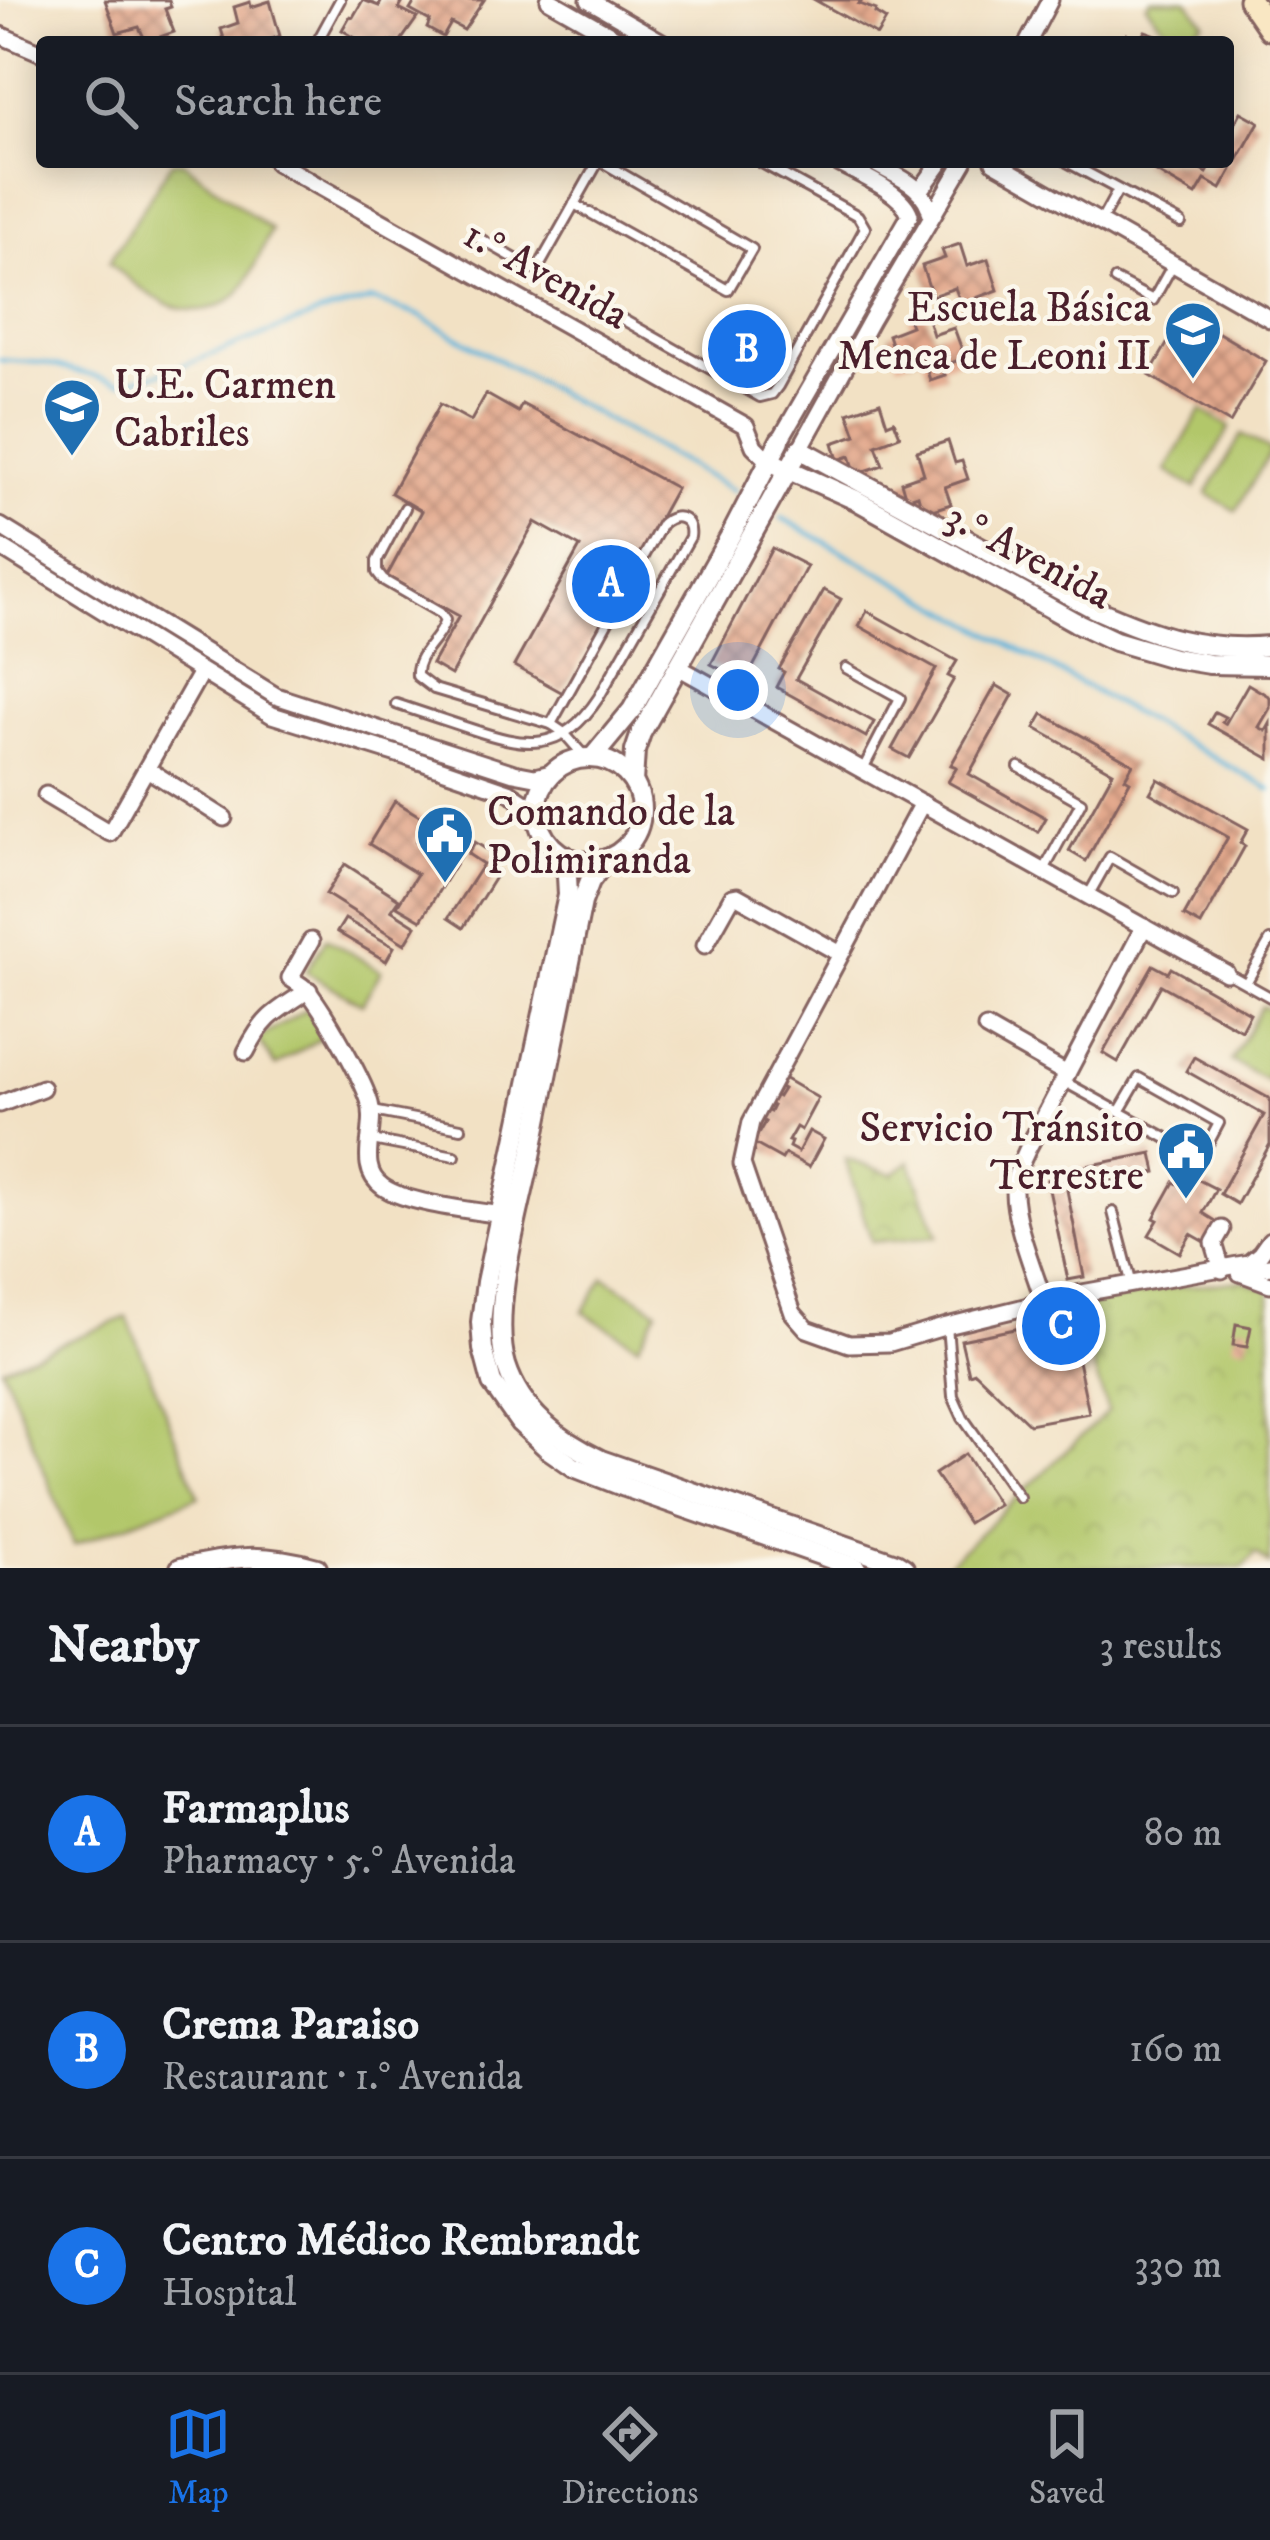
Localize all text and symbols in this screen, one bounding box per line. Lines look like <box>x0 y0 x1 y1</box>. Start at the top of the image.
search box <box>36 36 1234 168</box>
icon: search <box>78 69 144 135</box>
text: Search here <box>174 74 382 130</box>
street label: 1.° Avenida <box>454 209 637 342</box>
place label: Escuela Básica Menca de Leoni II <box>837 283 1151 383</box>
school or university icon: Escuela Básica Menca de Leoni II <box>1162 299 1224 381</box>
pin: B <box>708 304 786 394</box>
place label: U.E. Carmen Cabriles <box>114 360 336 460</box>
school or university icon: U.E. Carmen Cabriles <box>41 376 103 458</box>
street label: 3.° Avenida <box>936 491 1121 622</box>
pin: A <box>572 539 650 629</box>
your location <box>708 660 768 720</box>
place label: Comando de la Polimiranda <box>487 787 735 887</box>
public building icon: Comando de la Polimiranda <box>414 803 476 885</box>
place label: Servicio Tránsito Terrestre <box>859 1103 1144 1203</box>
public building icon: Servicio Tránsito Terrestre <box>1155 1119 1217 1201</box>
pin: C <box>1022 1281 1100 1371</box>
text: Nearby <box>48 1614 199 1678</box>
text: 3 results <box>1099 1622 1222 1671</box>
text: Farmaplus <box>162 1781 350 1837</box>
text: A <box>75 1809 99 1858</box>
text: 80 m <box>1144 1809 1222 1858</box>
text: Pharmacy · 5.° Avenida <box>162 1837 515 1886</box>
text: Crema Paraiso <box>162 1997 419 2053</box>
text: B <box>75 2025 99 2074</box>
text: 160 m <box>1129 2025 1222 2074</box>
text: Restaurant · 1.° Avenida <box>162 2053 523 2102</box>
text: Centro Médico Rembrandt <box>162 2213 640 2269</box>
text: C <box>74 2241 100 2290</box>
text: 330 m <box>1134 2241 1222 2290</box>
text: Hospital <box>162 2269 296 2318</box>
tab: Map <box>165 2401 231 2514</box>
tab: Directions <box>562 2401 698 2514</box>
tab: Saved <box>1029 2401 1105 2514</box>

